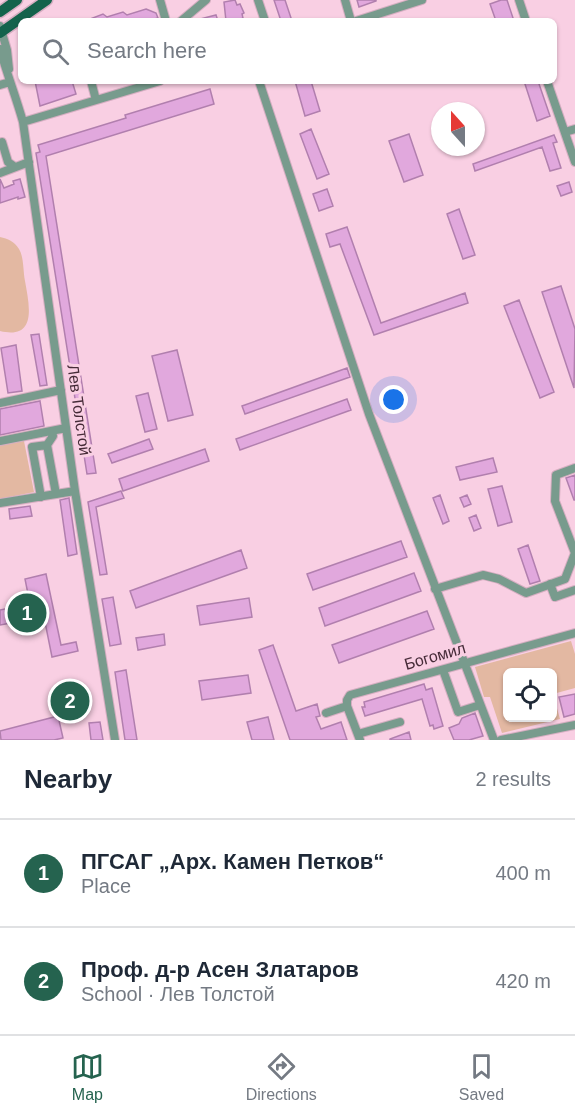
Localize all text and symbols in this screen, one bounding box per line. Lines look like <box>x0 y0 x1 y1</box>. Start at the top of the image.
search box <box>18 18 557 84</box>
icon: search <box>39 35 72 68</box>
text: Search here <box>87 38 207 63</box>
north arrow <box>431 102 485 156</box>
street label: Лев Толстой <box>64 363 94 457</box>
your location <box>379 385 408 414</box>
pin: 1 <box>8 590 46 636</box>
street label: Богомил <box>402 639 468 673</box>
map controls <box>503 668 557 722</box>
button: locate <box>503 668 557 722</box>
pin: 2 <box>50 678 90 724</box>
text: Nearby <box>24 764 112 794</box>
text: 2 results <box>475 768 551 790</box>
text: ПГСАГ „Арх. Камен Петков“ <box>81 849 384 874</box>
text: 1 <box>38 862 49 884</box>
text: 400 m <box>495 862 551 884</box>
text: Place <box>81 875 131 897</box>
text: Проф. д-р Асен Златаров <box>81 957 359 982</box>
text: 2 <box>38 970 49 992</box>
text: 420 m <box>495 970 551 992</box>
text: School · Лев Толстой <box>81 983 275 1005</box>
tab: Map <box>71 1050 104 1104</box>
tab: Directions <box>246 1050 317 1104</box>
tab: Saved <box>459 1050 504 1104</box>

